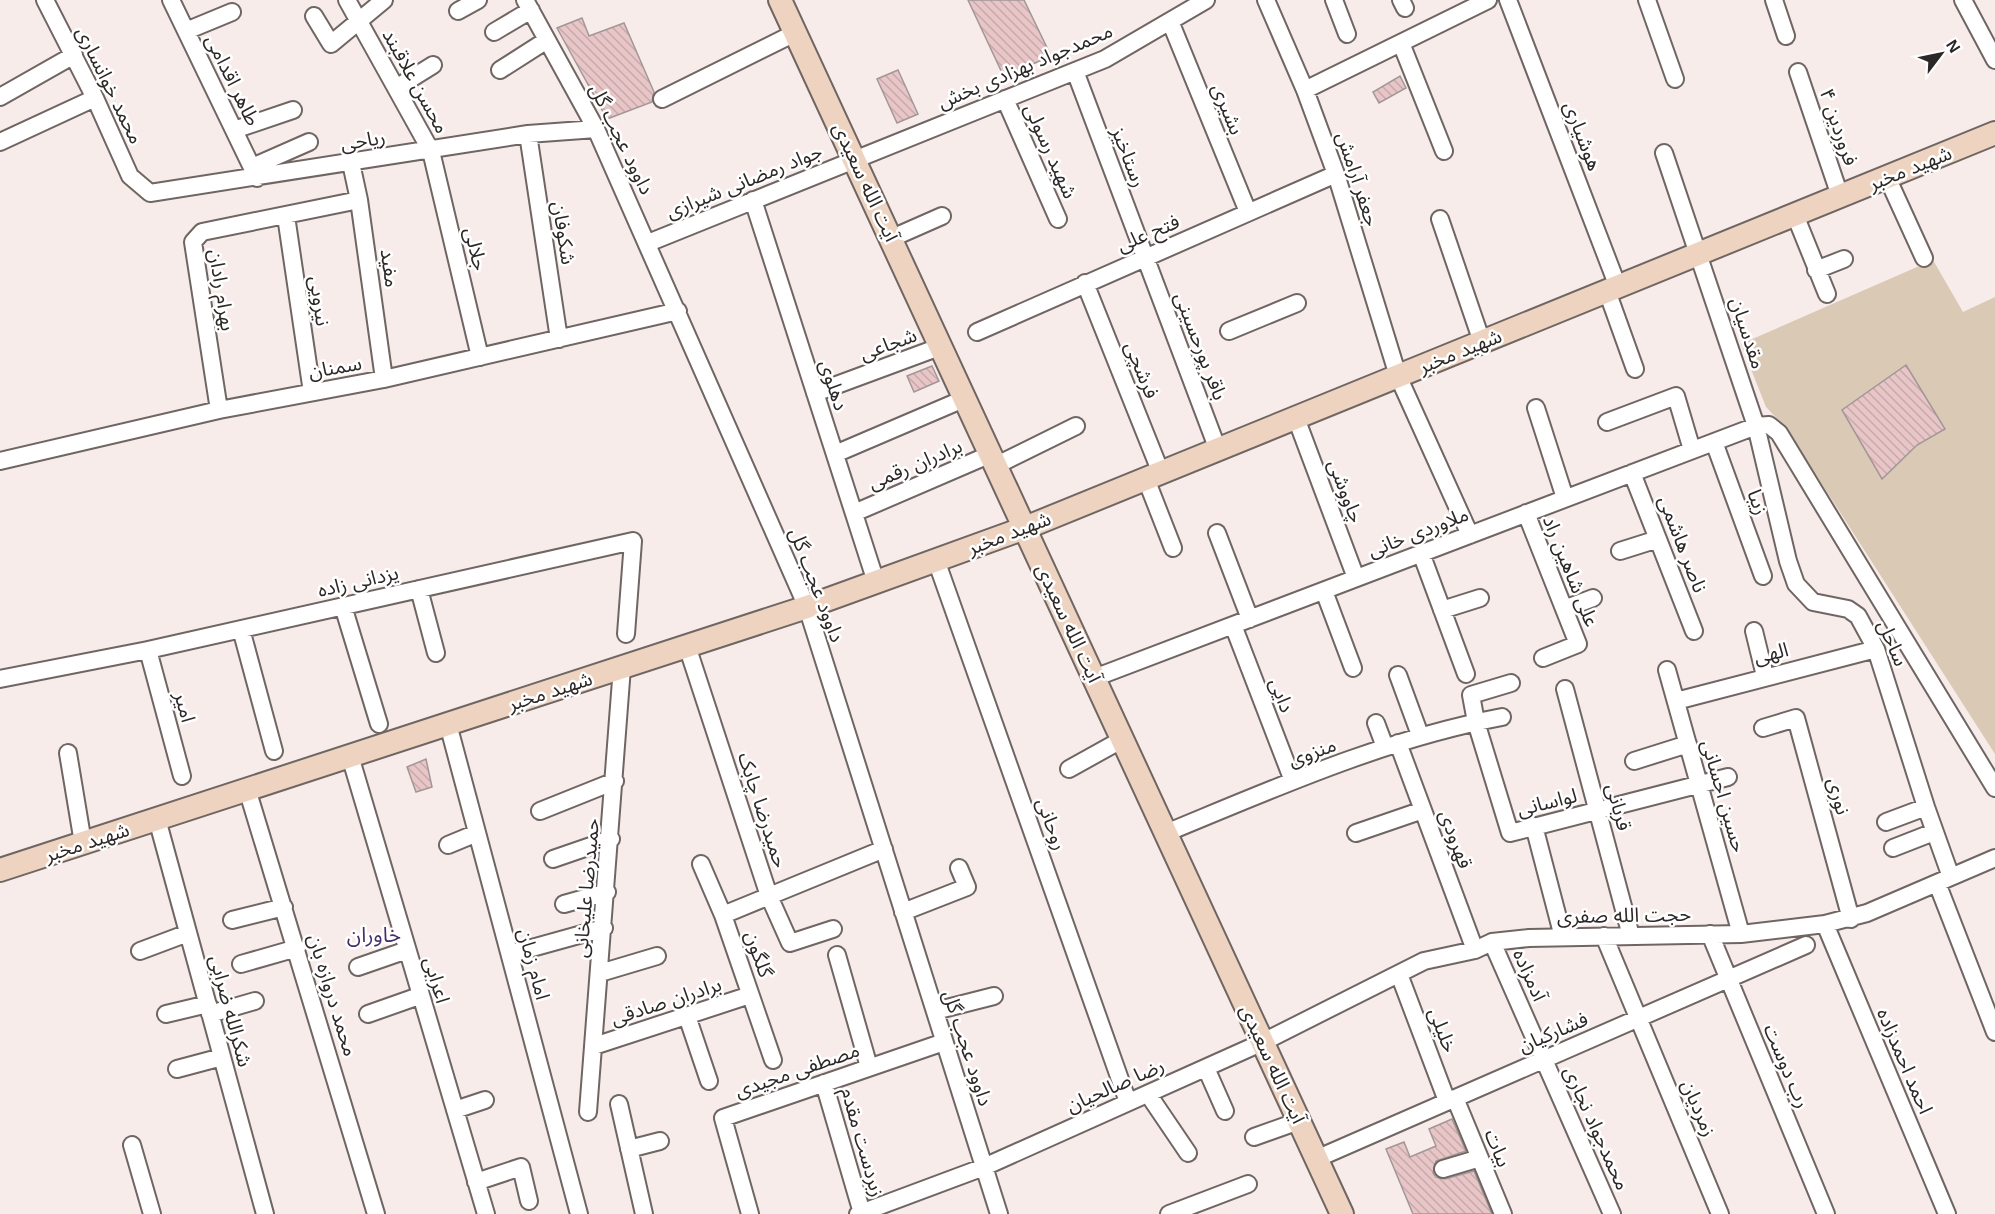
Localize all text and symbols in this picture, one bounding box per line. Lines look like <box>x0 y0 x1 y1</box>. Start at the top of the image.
street label: محمدجواد بهزادی بخش <box>934 19 1116 114</box>
street label: محمد خوانساری <box>71 23 148 148</box>
north arrow <box>1911 24 1971 84</box>
street label: محسن علاقبند <box>377 25 454 137</box>
street label: طاهر اقدامی <box>201 31 265 130</box>
text: N <box>1943 37 1964 56</box>
street label: داوود عجب گل <box>585 80 658 198</box>
street label: بشیری <box>1207 80 1248 138</box>
street label: فروردین ۴ <box>1815 86 1862 169</box>
street label: هوشیاری <box>1559 98 1606 174</box>
street label: شهید رسولی <box>1019 100 1082 202</box>
street label: آیت الله سعیدی <box>828 119 904 246</box>
street label: رستاخیز <box>1106 123 1151 191</box>
street label: ریاحی <box>339 126 387 155</box>
street label: جعفر آرامش <box>1331 129 1384 229</box>
street label: جواد رمضانی شیرازی <box>663 140 826 223</box>
street label: شهید مخبر <box>1864 141 1955 196</box>
street label: شکوفان <box>547 200 580 266</box>
street label: فتح علی <box>1113 210 1184 260</box>
street label: جلالی <box>459 225 492 273</box>
street label: مفید <box>376 247 404 289</box>
street label: بهرام رادان <box>201 248 239 333</box>
street label: نیرویی <box>305 275 334 328</box>
street label: باقر پورحسینی <box>1168 289 1232 404</box>
street label: مقدسیان <box>1725 295 1770 372</box>
street label: شجاعی <box>857 324 920 365</box>
street label: شهید مخبر <box>1414 324 1505 379</box>
street label: فرشچی <box>1119 338 1163 402</box>
street label: سمنان <box>307 352 363 383</box>
street label: دهلوی <box>815 357 852 413</box>
street label: برادران رقمی <box>865 434 966 495</box>
street label: چاووشی <box>1322 456 1368 526</box>
street label: زیبا <box>1742 486 1773 518</box>
street label: ناصر هاشمی <box>1654 492 1712 596</box>
street label: ملاوردی خانی <box>1364 503 1472 562</box>
street label: شهید مخبر <box>963 507 1054 560</box>
street label: علی شاهین راد <box>1538 512 1603 630</box>
street label: داوود عجب گل <box>784 525 849 645</box>
street label: آیت الله سعیدی <box>1031 560 1107 687</box>
street label: یزدانی زاده <box>315 561 401 602</box>
street label: ساحل <box>1873 617 1912 670</box>
street label: الهی <box>1751 638 1791 669</box>
street label: شهید مخبر <box>504 667 595 716</box>
street label: دایی <box>1265 675 1299 716</box>
street label: امیر <box>169 688 200 725</box>
street label: منزوی <box>1285 733 1339 772</box>
street label: حسین احسانی <box>1696 737 1751 855</box>
street label: حمیدرضا چابک <box>732 749 792 871</box>
street label: نوری <box>1823 775 1854 817</box>
street label: قربانی <box>1601 781 1636 833</box>
street label: لواسانی <box>1515 784 1579 821</box>
street label: روحانی <box>1031 795 1072 853</box>
street label: قهرودی <box>1434 807 1477 872</box>
street label: حمیدرضا علیخانی <box>569 817 604 959</box>
street label: شهید مخبر <box>41 818 132 867</box>
street label: حجت الله صفری <box>1557 903 1691 928</box>
district label: خاوران <box>347 923 401 947</box>
street label: امام زمان <box>510 926 554 1003</box>
street label: گلگون <box>740 928 777 981</box>
street label: محمد دروازه بان <box>303 931 362 1059</box>
street label: آدمزاده <box>1508 946 1552 1006</box>
street label: شکرالله ضرابی <box>205 953 256 1070</box>
street label: اعرابی <box>419 954 454 1006</box>
street label: برادران صادقی <box>608 973 724 1030</box>
street label: داوود عجب گل <box>938 987 997 1109</box>
street label: آیت الله سعیدی <box>1235 1001 1311 1128</box>
street label: خلیلی <box>1424 1005 1462 1056</box>
street label: احمد احمدزاده <box>1872 1005 1937 1117</box>
street label: فشارکیان <box>1515 1007 1592 1057</box>
street label: رب دوست <box>1759 1021 1814 1112</box>
street label: مصطفی مجیدی <box>732 1038 863 1103</box>
street label: رضا صالحیان <box>1063 1054 1168 1117</box>
street label: محمدجواد نجاری <box>1559 1063 1634 1194</box>
street label: زمردیان <box>1676 1076 1721 1140</box>
street label: زبردست مقدم <box>833 1085 889 1200</box>
street label: بیات <box>1480 1126 1515 1170</box>

